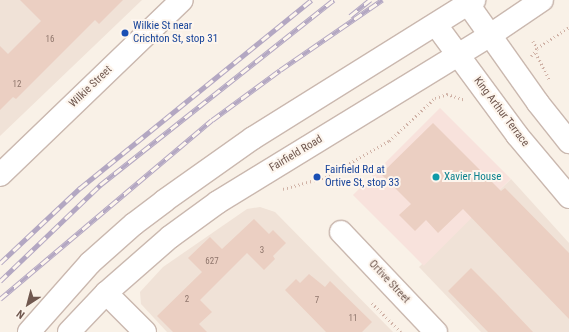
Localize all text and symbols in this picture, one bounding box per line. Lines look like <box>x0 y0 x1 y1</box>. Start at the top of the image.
place label: Wilkie St near Crichton St, stop 31 <box>133 20 218 46</box>
marker: Wilkie St near Crichton St, stop 31 <box>120 28 130 38</box>
house number: 16 <box>46 34 54 44</box>
street label: Wilkie Street <box>67 63 115 111</box>
street label: King Arthur Terrace <box>470 75 532 149</box>
house number: 12 <box>13 79 21 89</box>
street label: Fairfield Road <box>267 133 325 175</box>
place label: Fairfield Rd at Ortive St, stop 33 <box>325 164 399 190</box>
place label: Xavier House <box>444 170 501 184</box>
marker: Fairfield Rd at Ortive St, stop 33 <box>312 172 322 182</box>
marker: Xavier House <box>431 172 441 182</box>
house number: 3 <box>260 245 264 255</box>
house number: 627 <box>205 256 219 266</box>
street label: Ortive Street <box>366 258 412 306</box>
north arrow <box>8 284 48 324</box>
house number: 2 <box>185 294 189 304</box>
house number: 7 <box>315 295 319 305</box>
text: N <box>14 307 27 321</box>
house number: 11 <box>349 313 357 323</box>

